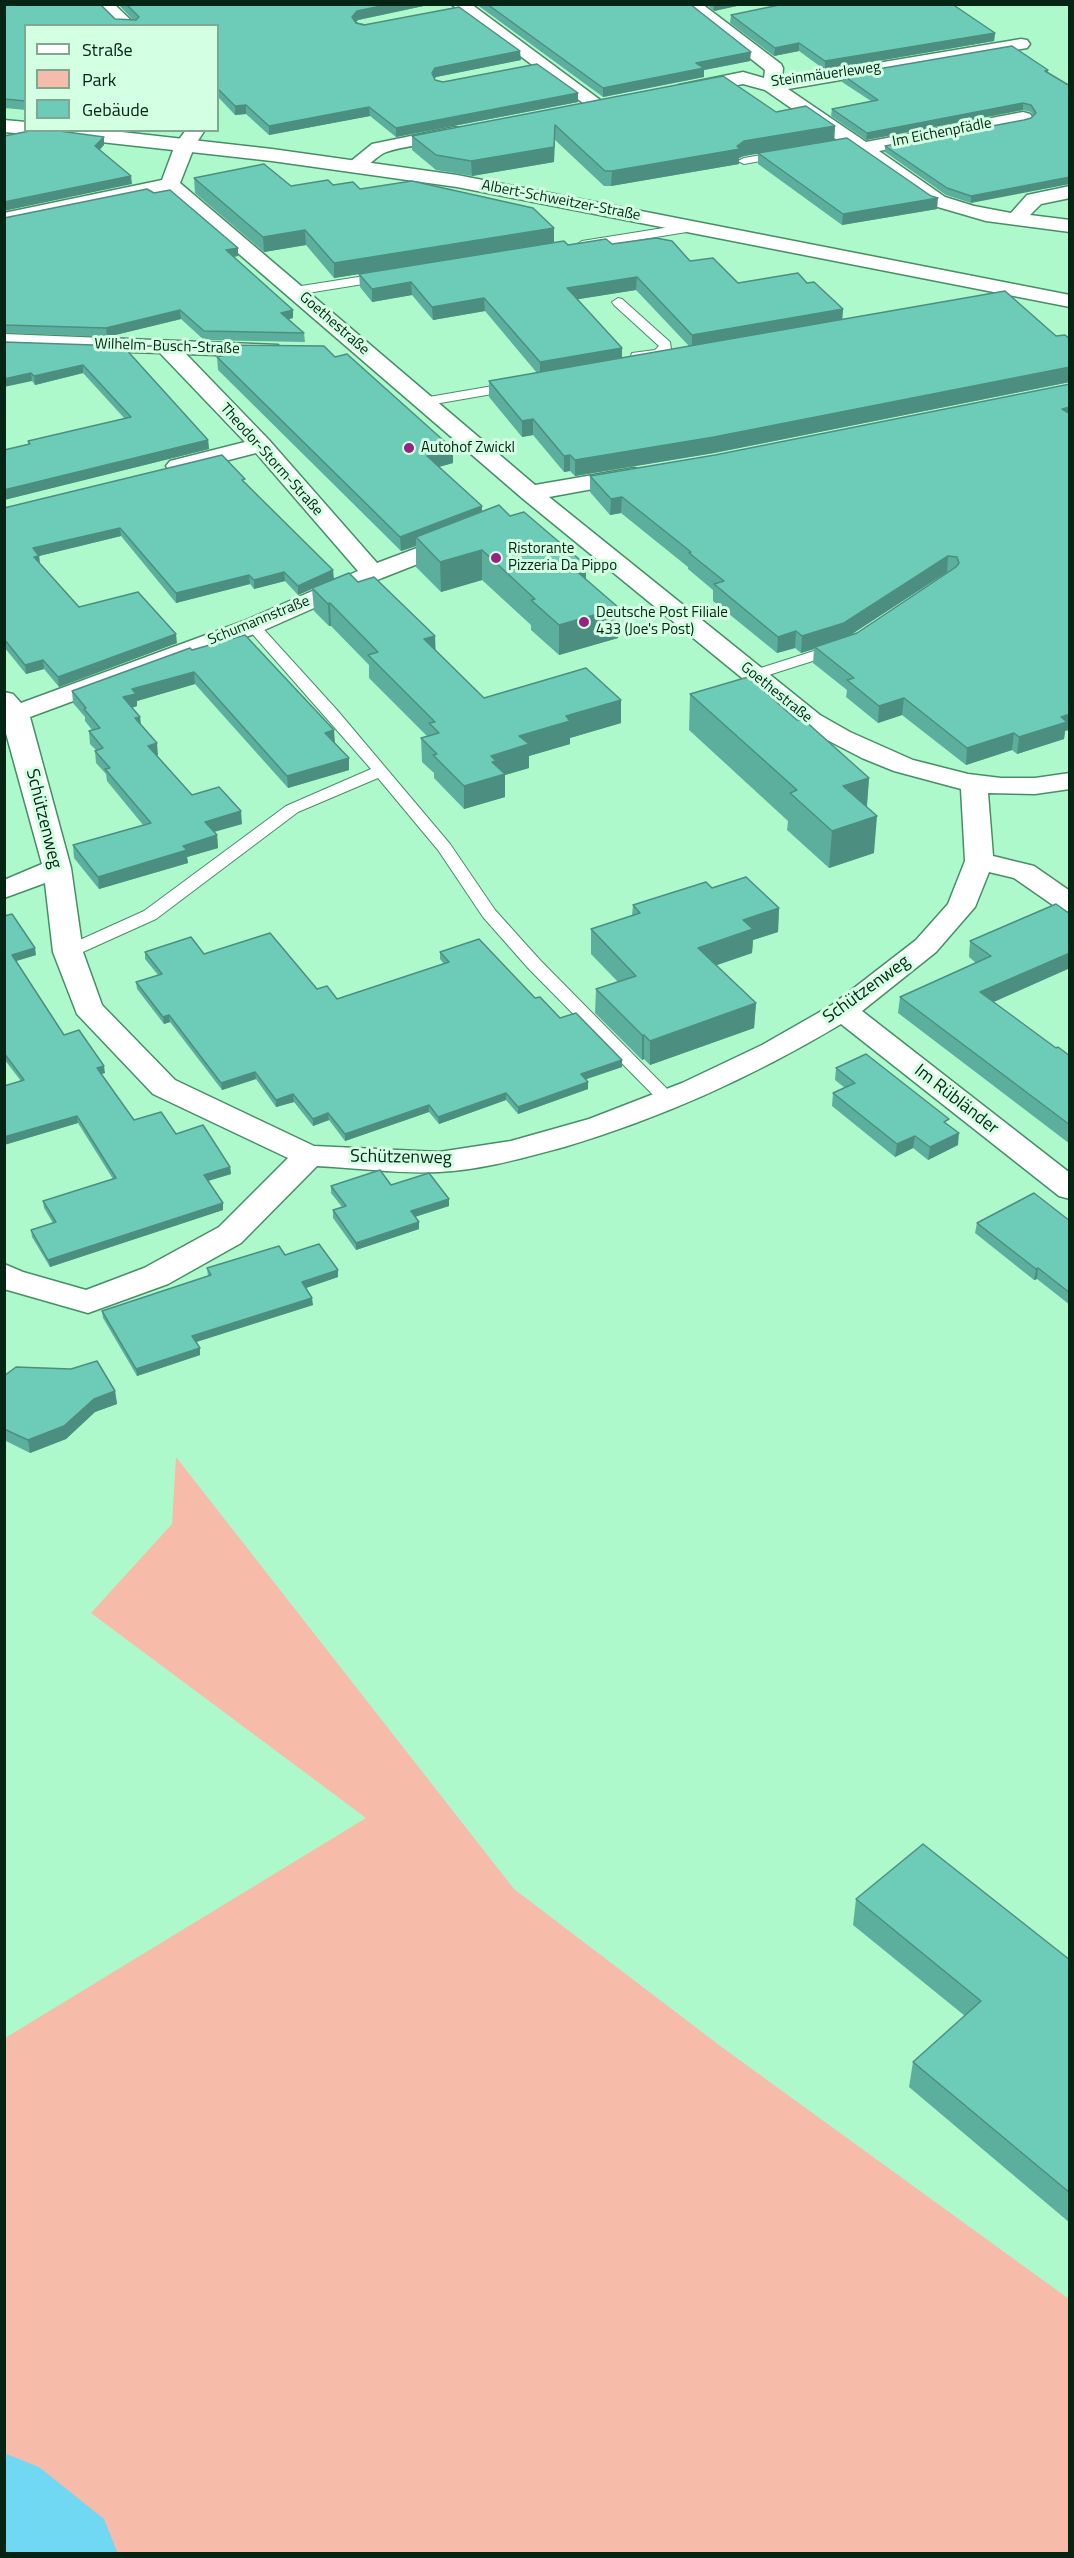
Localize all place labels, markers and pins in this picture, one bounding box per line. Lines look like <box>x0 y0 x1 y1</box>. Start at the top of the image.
place label: Autohof Zwickl <box>421 439 515 457</box>
marker: Autohof Zwickl <box>402 441 416 455</box>
place label: Ristorante Pizzeria Da Pippo <box>508 540 617 575</box>
marker: Ristorante Pizzeria Da Pippo <box>489 551 503 565</box>
place label: Deutsche Post Filiale 433 (Joe's Post) <box>596 604 728 639</box>
marker: Deutsche Post Filiale 433 (Joe's Post) <box>577 615 591 629</box>

